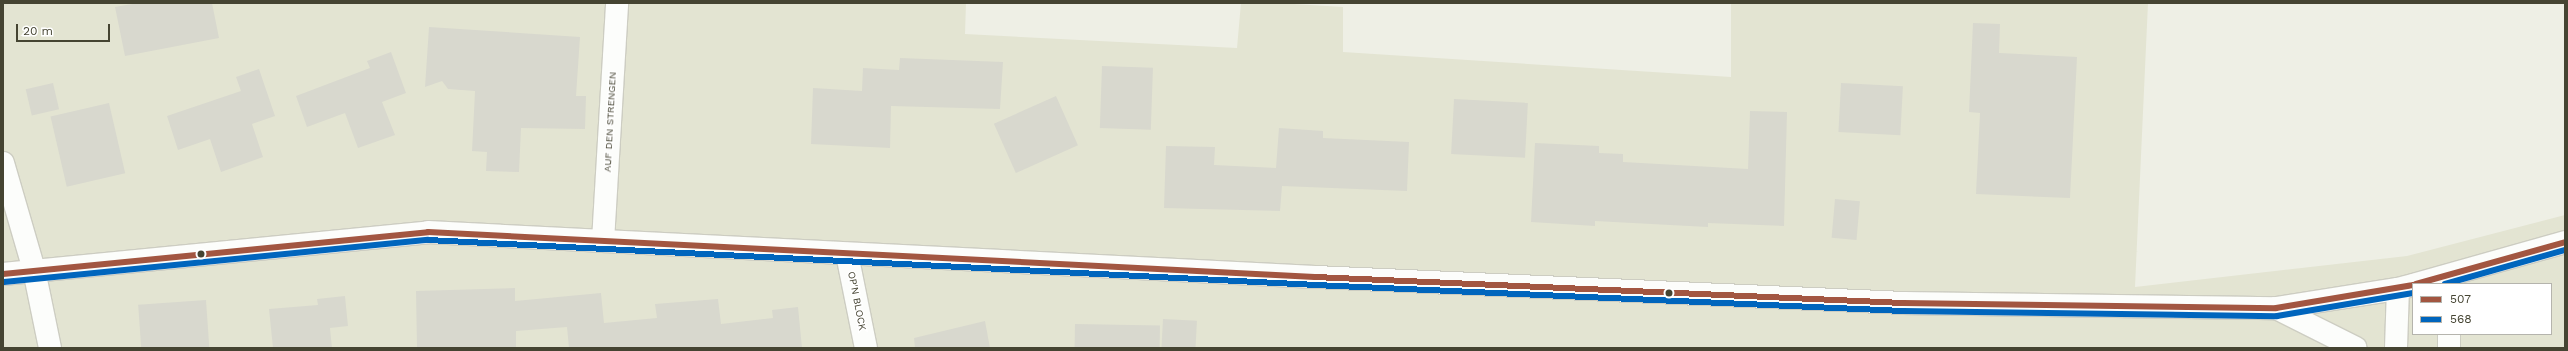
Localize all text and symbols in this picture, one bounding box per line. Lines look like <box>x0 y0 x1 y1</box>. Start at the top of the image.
scale bar <box>18 16 112 42</box>
text: 20 m <box>23 24 53 38</box>
street label: AUF DEN STRENGEN <box>601 71 619 173</box>
unlabelled marker <box>196 249 206 259</box>
street label: OP'N BLOCK <box>845 270 869 332</box>
legend <box>2412 283 2552 335</box>
unlabelled marker <box>1664 288 1674 298</box>
text: 507 <box>2450 292 2471 306</box>
text: 568 <box>2450 312 2472 326</box>

